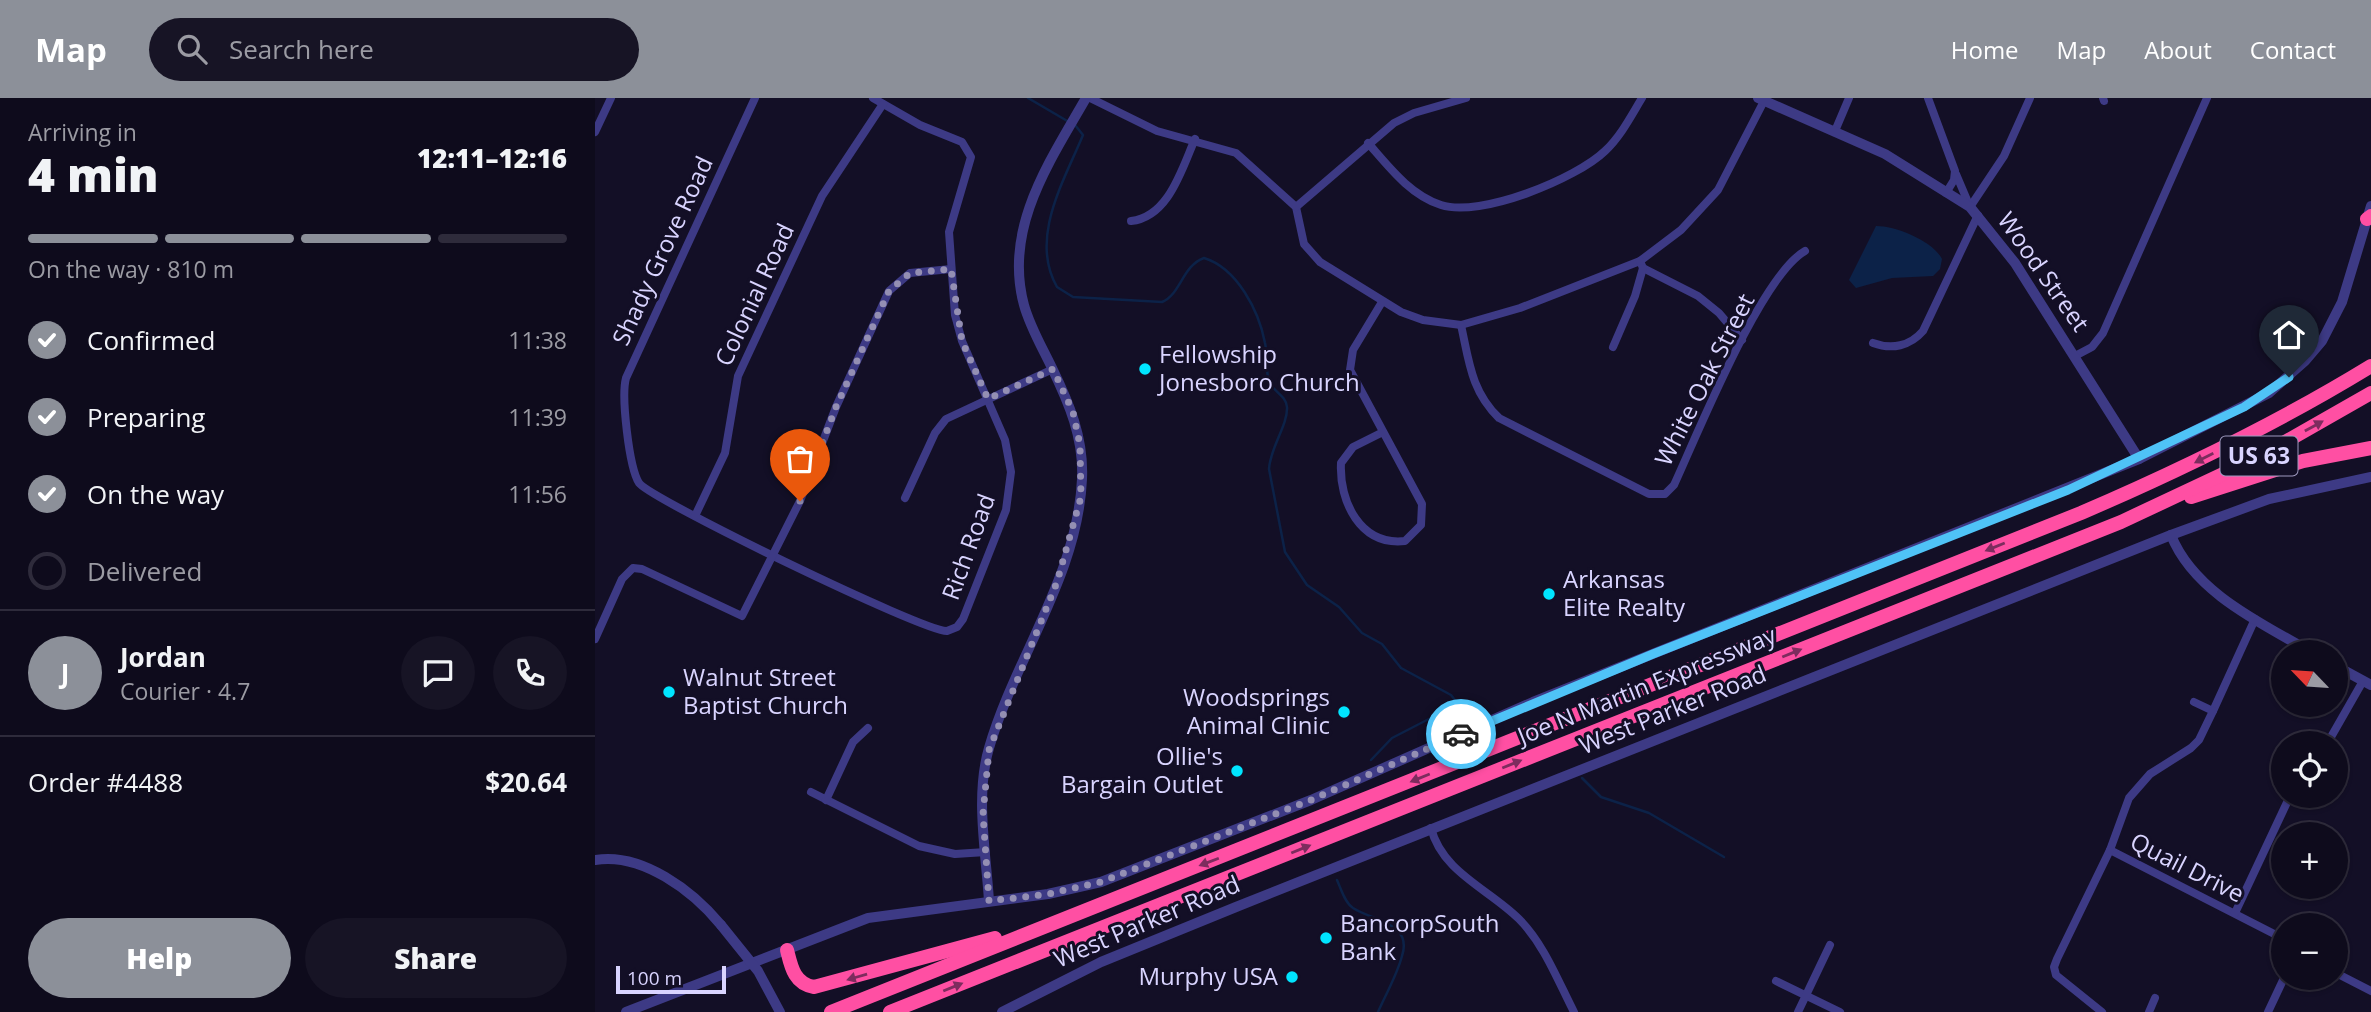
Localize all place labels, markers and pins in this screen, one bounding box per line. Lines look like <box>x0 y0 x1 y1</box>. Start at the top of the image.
pin <box>2259 305 2319 377</box>
place label: Fellowship Jonesboro Church <box>1157 337 1360 398</box>
marker: Fellowship Jonesboro Church <box>1137 361 1153 377</box>
pin <box>770 429 830 501</box>
place label: Arkansas Elite Realty <box>1563 562 1686 623</box>
marker: Arkansas Elite Realty <box>1541 586 1557 602</box>
place label: Walnut Street Baptist Church <box>683 660 848 721</box>
place label: Woodsprings Animal Clinic <box>1183 680 1330 741</box>
marker: Walnut Street Baptist Church <box>661 684 677 700</box>
marker: Woodsprings Animal Clinic <box>1336 704 1352 720</box>
place label: Ollie's Bargain Outlet <box>1061 739 1223 800</box>
marker: Ollie's Bargain Outlet <box>1229 763 1245 779</box>
place label: BancorpSouth Bank <box>1340 906 1500 967</box>
marker: BancorpSouth Bank <box>1318 930 1334 946</box>
place label: Murphy USA <box>1138 959 1279 992</box>
marker: Murphy USA <box>1284 969 1300 985</box>

